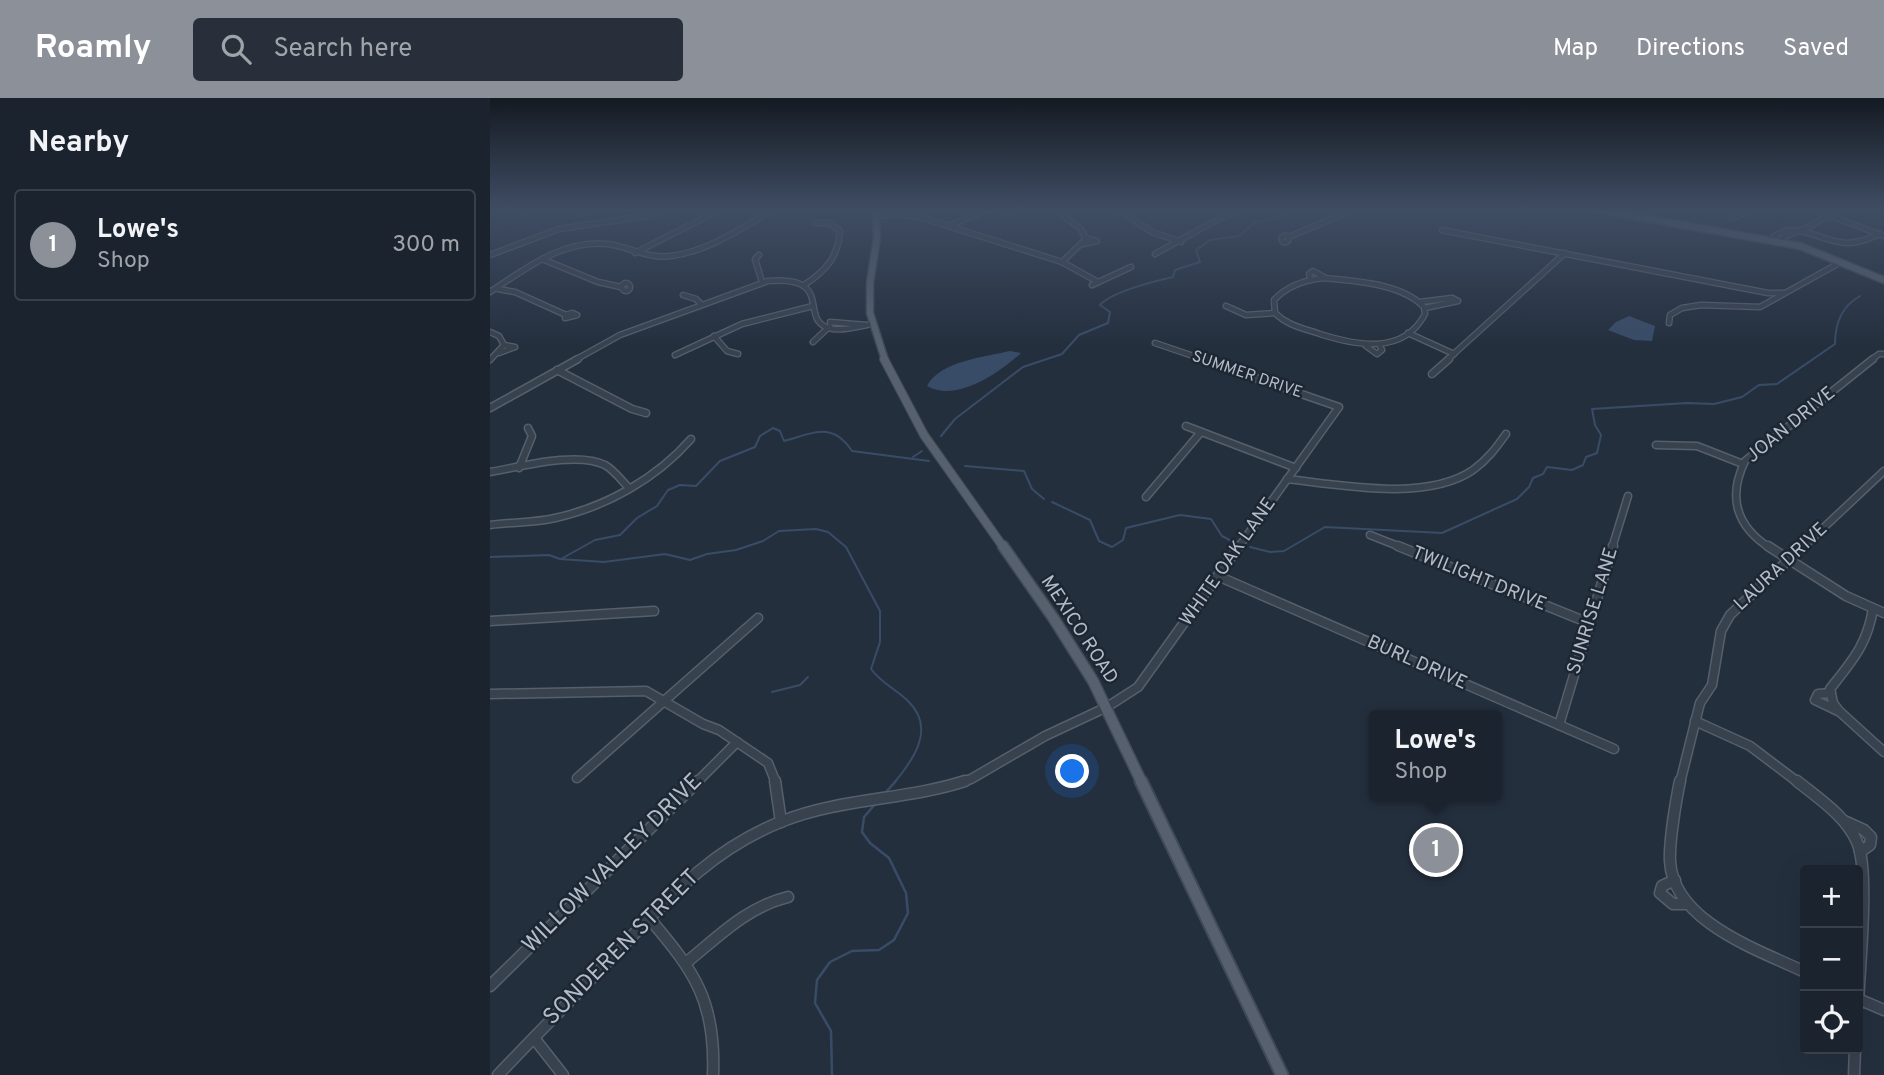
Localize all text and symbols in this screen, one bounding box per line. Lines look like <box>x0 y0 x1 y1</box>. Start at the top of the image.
search box <box>193 18 683 81</box>
text: Roamly <box>35 28 151 70</box>
icon: search <box>217 30 255 68</box>
text: Search here <box>273 33 412 66</box>
text: Map <box>1553 34 1598 64</box>
text: Directions <box>1636 34 1745 64</box>
text: Saved <box>1783 34 1849 64</box>
text: Nearby <box>28 125 129 162</box>
text: Lowe's <box>97 214 179 247</box>
text: 1 <box>48 231 58 260</box>
text: 300 m <box>392 231 460 260</box>
text: Shop <box>97 247 150 276</box>
street label: SUMMER DRIVE <box>1189 347 1305 403</box>
street label: JOAN DRIVE <box>1741 382 1841 468</box>
street label: WHITE OAK LANE <box>1175 493 1281 631</box>
street label: LAURA DRIVE <box>1729 518 1833 616</box>
street label: TWILIGHT DRIVE <box>1408 541 1550 617</box>
street label: SUNRISE LANE <box>1562 545 1624 677</box>
street label: MEXICO ROAD <box>1035 571 1123 689</box>
street label: BURL DRIVE <box>1363 630 1471 696</box>
popup <box>1369 710 1502 801</box>
text: Lowe's <box>1394 725 1477 758</box>
your location <box>1055 754 1089 788</box>
text: Shop <box>1394 758 1447 787</box>
street label: WILLOW VALLEY DRIVE <box>517 768 709 960</box>
pin: 1 <box>1413 824 1459 876</box>
street label: SONDEREN STREET <box>538 864 706 1032</box>
map controls <box>1800 865 1863 1054</box>
button: + <box>1800 865 1863 928</box>
button: − <box>1800 928 1863 991</box>
button: locate <box>1800 991 1863 1054</box>

